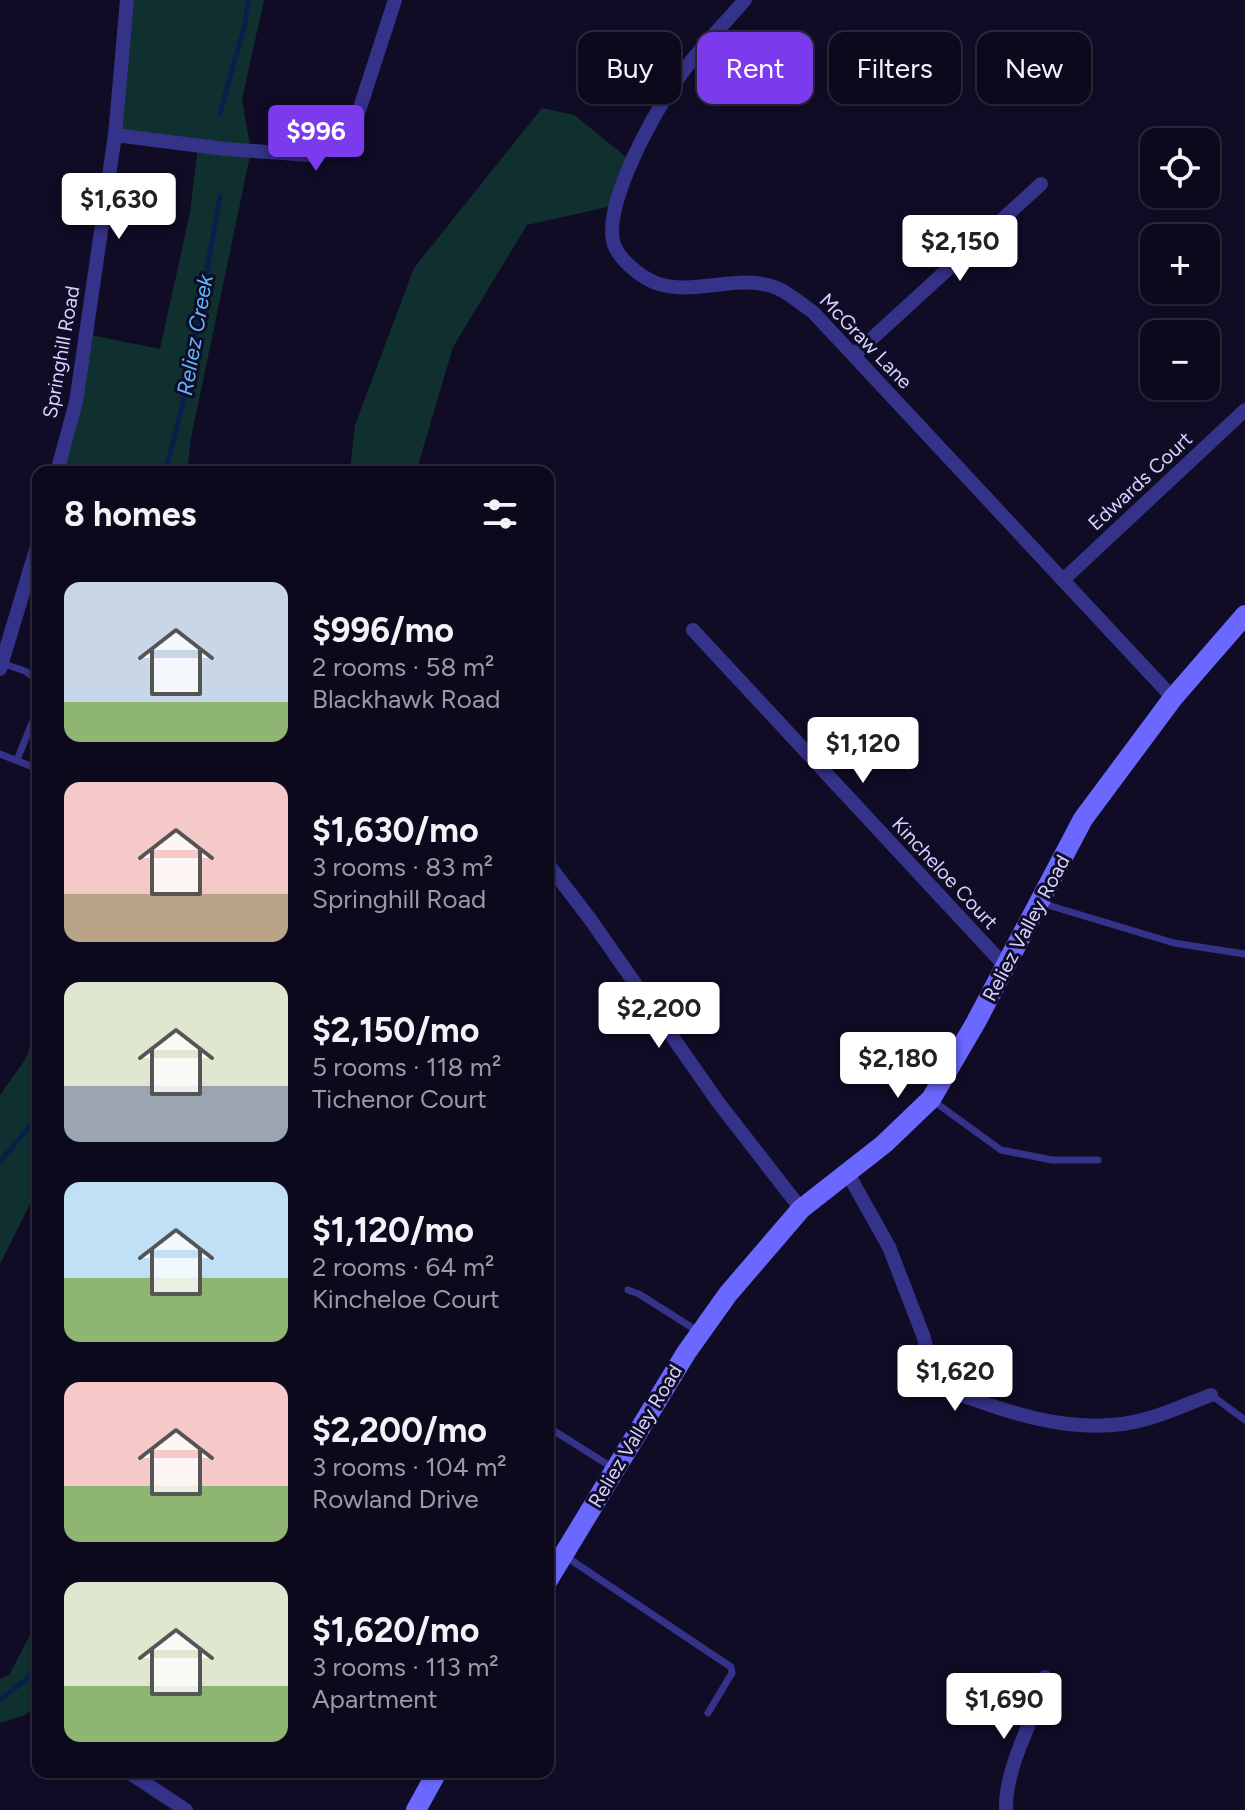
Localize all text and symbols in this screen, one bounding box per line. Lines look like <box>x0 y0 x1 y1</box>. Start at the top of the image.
chip: Buy <box>578 32 681 104</box>
chip: Rent <box>697 32 813 104</box>
chip: Filters <box>829 32 961 104</box>
chip: New <box>977 32 1091 104</box>
pin: $996 <box>269 105 363 173</box>
text: $996 <box>286 115 346 147</box>
map controls <box>1140 128 1220 400</box>
button: locate <box>1140 128 1220 208</box>
pin: $1,630 <box>54 173 184 241</box>
text: $1,630 <box>80 183 158 215</box>
pin: $2,150 <box>895 215 1025 283</box>
button: + <box>1140 224 1220 304</box>
text: $2,150 <box>920 225 1000 257</box>
water label: Reliez Creek <box>171 271 219 398</box>
street label: Springhill Road <box>38 284 84 420</box>
street label: McGraw Lane <box>815 288 917 394</box>
button: − <box>1140 320 1220 400</box>
street label: Edwards Court <box>1083 427 1197 535</box>
icon: filters <box>478 492 522 536</box>
text: 8 homes <box>64 494 196 535</box>
text: $996/mo <box>312 610 454 651</box>
icon: home <box>128 614 224 710</box>
text: 2 rooms · 58 m² <box>312 651 494 683</box>
text: Blackhawk Road <box>312 683 500 715</box>
pin: $1,120 <box>798 717 928 785</box>
text: $1,120 <box>826 727 900 759</box>
text: $1,630/mo <box>312 810 479 851</box>
street label: Kincheloe Court <box>887 812 1003 934</box>
icon: home <box>128 814 224 910</box>
text: 3 rooms · 83 m² <box>312 851 493 883</box>
street label: Reliez Valley Road <box>977 851 1075 1005</box>
text: Springhill Road <box>312 883 486 915</box>
pin: $2,200 <box>594 982 724 1050</box>
text: $2,200 <box>617 992 701 1024</box>
text: $2,150/mo <box>312 1010 479 1051</box>
icon: home <box>128 1014 224 1110</box>
pin: $2,180 <box>833 1032 963 1100</box>
text: $2,180 <box>858 1042 938 1074</box>
text: 5 rooms · 118 m² <box>312 1051 501 1083</box>
text: Tichenor Court <box>312 1083 487 1115</box>
text: $1,120/mo <box>312 1210 474 1251</box>
icon: home <box>128 1214 224 1310</box>
text: 2 rooms · 64 m² <box>312 1251 494 1283</box>
text: Kincheloe Court <box>312 1283 500 1315</box>
pin: $1,620 <box>890 1345 1020 1413</box>
text: $1,620 <box>915 1355 995 1387</box>
street label: Reliez Valley Road <box>583 1360 687 1512</box>
text: $2,200/mo <box>312 1410 487 1451</box>
icon: home <box>128 1414 224 1510</box>
text: 3 rooms · 104 m² <box>312 1451 507 1483</box>
text: Rowland Drive <box>312 1483 479 1515</box>
text: $1,620/mo <box>312 1610 479 1651</box>
icon: home <box>128 1614 224 1710</box>
text: 3 rooms · 113 m² <box>312 1651 499 1683</box>
pin: $1,690 <box>939 1673 1069 1741</box>
text: Apartment <box>312 1683 438 1715</box>
text: $1,690 <box>964 1683 1044 1715</box>

